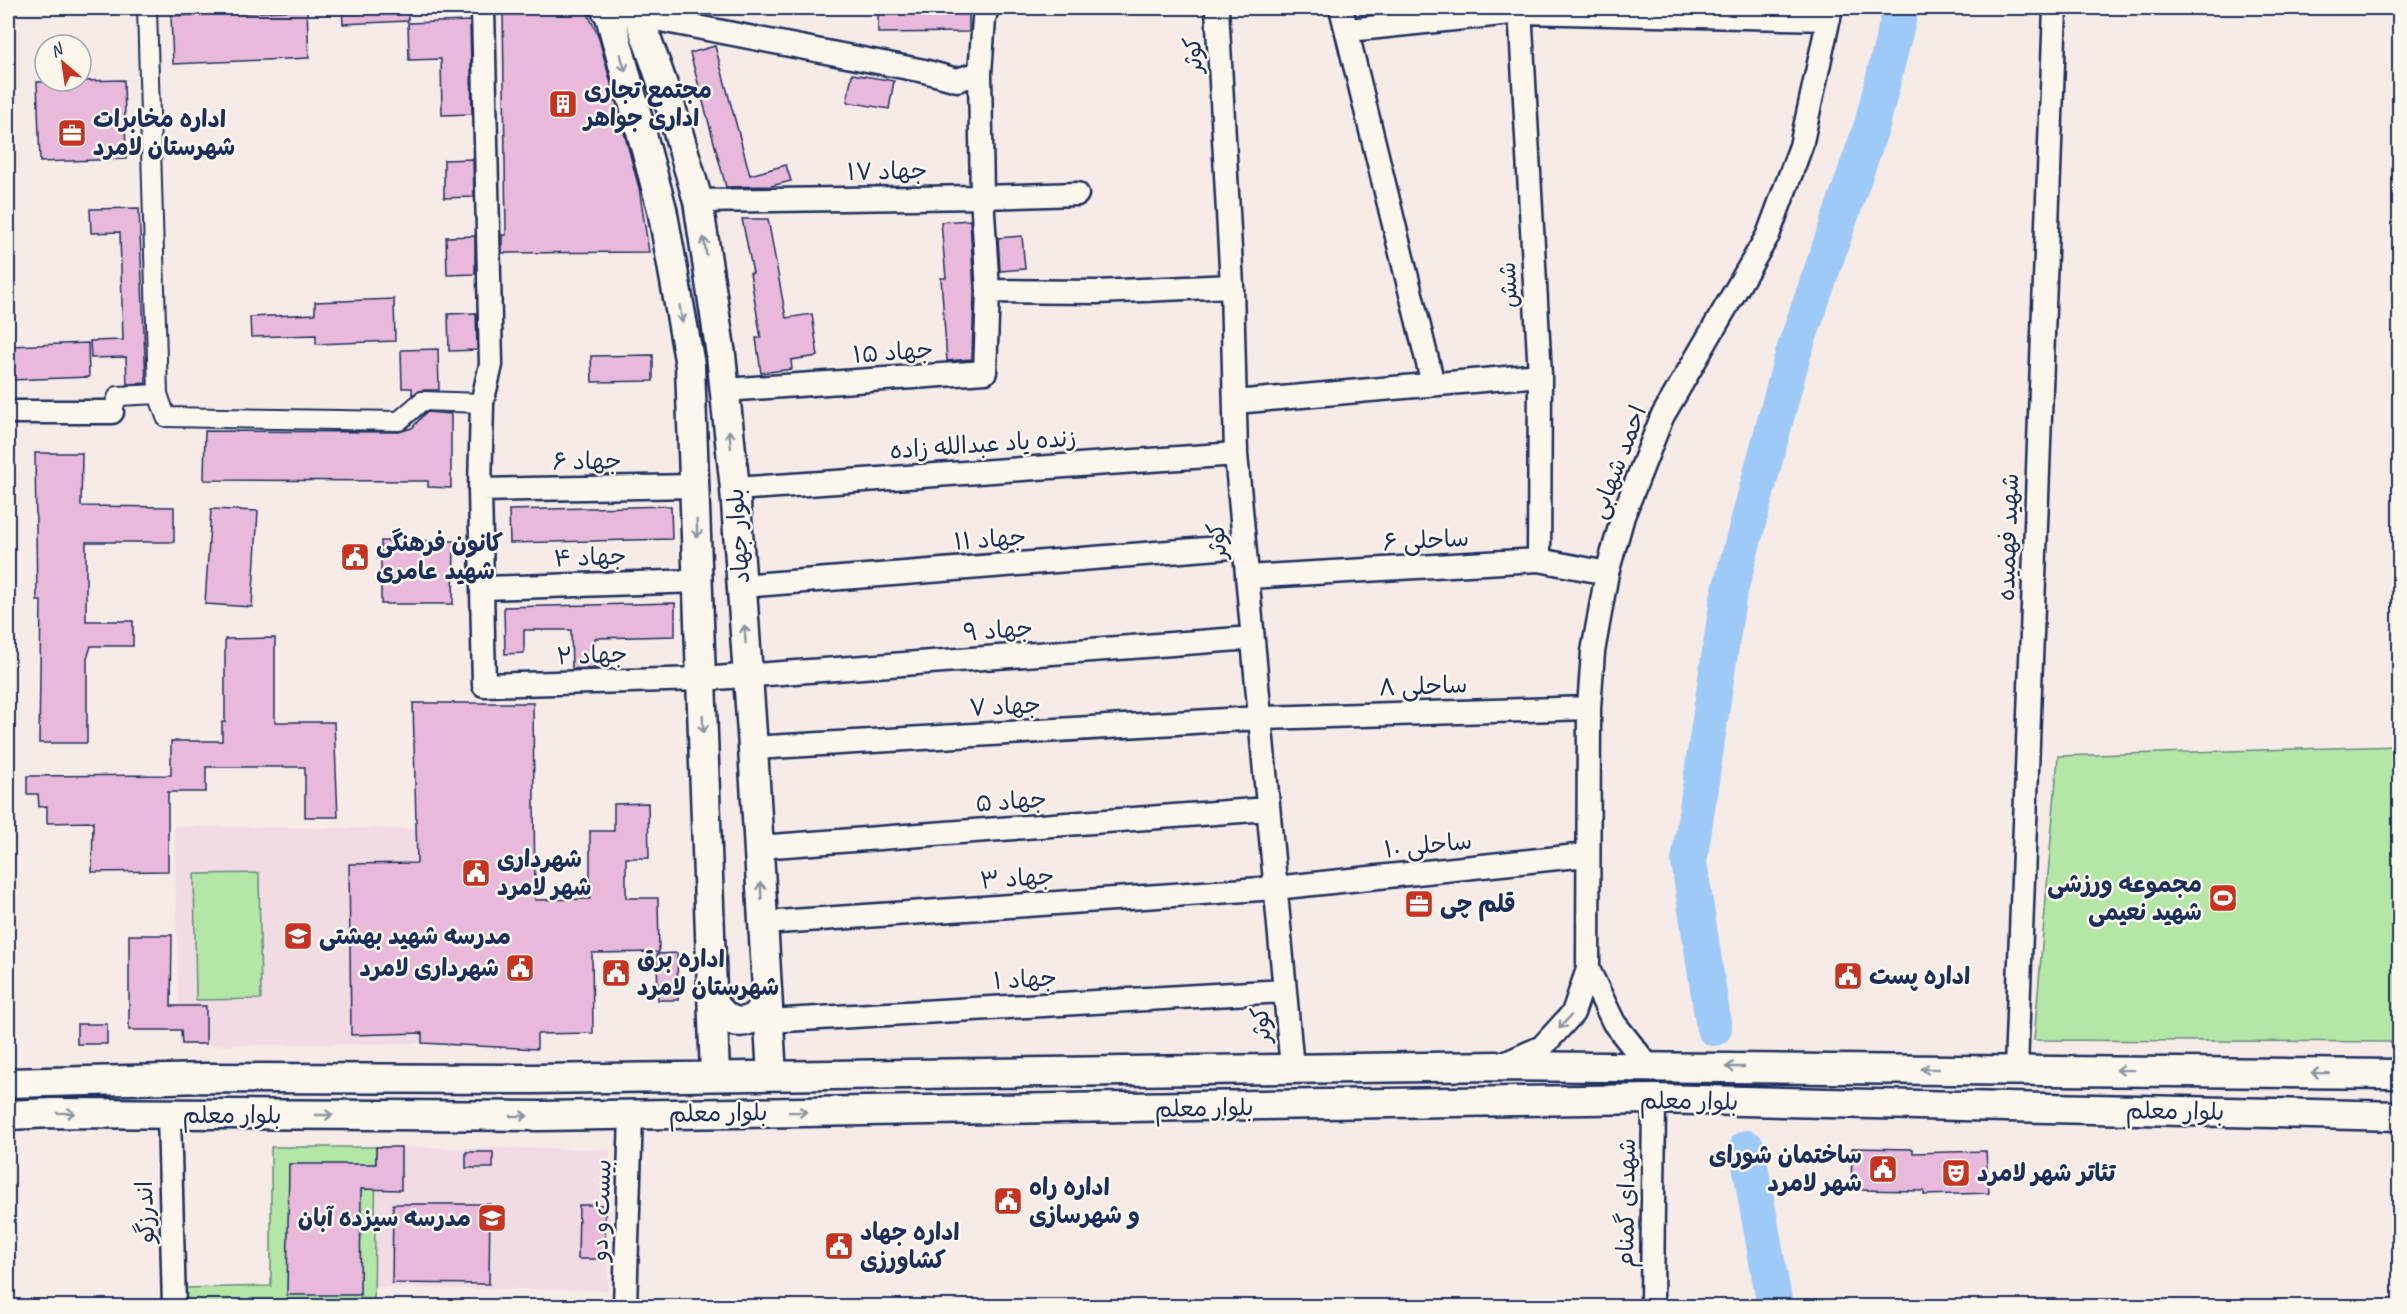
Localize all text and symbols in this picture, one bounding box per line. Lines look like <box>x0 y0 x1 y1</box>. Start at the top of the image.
north arrow <box>33 33 93 93</box>
street label: کوثر <box>1177 36 1209 76</box>
text: N <box>47 38 68 62</box>
one-way arrow <box>618 53 629 72</box>
place label: مجتمع تجاری اداری جواهر <box>582 75 712 134</box>
building icon: مجتمع تجاری اداری جواهر <box>547 88 579 120</box>
place label: اداره مخابرات شهرستان لامرد <box>93 104 235 162</box>
office icon: اداره مخابرات شهرستان لامرد <box>56 117 88 149</box>
street label: جهاد ۱۷ <box>847 155 927 187</box>
one-way arrow <box>699 237 710 257</box>
street label: شش <box>1492 261 1524 309</box>
one-way arrow <box>676 304 687 323</box>
street label: جهاد ۱۵ <box>852 334 934 370</box>
street label: احمد شهابی <box>1583 401 1653 523</box>
street label: زنده یاد عبدالله زاده <box>889 423 1077 465</box>
one-way arrow <box>724 430 735 450</box>
street label: جهاد ۶ <box>552 445 622 477</box>
street label: شهید فهمیده <box>1991 473 2025 601</box>
street label: بلوار جهاد <box>720 487 756 585</box>
one-way arrow <box>692 518 703 538</box>
street label: کوثر <box>1200 521 1234 562</box>
street label: جهاد ۱۱ <box>953 522 1027 556</box>
street label: ساحلی ۶ <box>1382 523 1470 557</box>
place label: کانون فرهنگی شهید عامری <box>376 528 503 586</box>
public building icon: کانون فرهنگی شهید عامری <box>339 541 371 573</box>
street label: جهاد ۴ <box>553 541 627 573</box>
street label: جهاد ۹ <box>962 613 1034 647</box>
one-way arrow <box>739 624 750 644</box>
street label: جهاد ۲ <box>556 639 628 671</box>
street label: ساحلی ۸ <box>1378 669 1468 703</box>
street label: جهاد ۷ <box>968 689 1042 723</box>
one-way arrow <box>697 713 708 733</box>
street label: جهاد ۵ <box>974 784 1048 818</box>
street label: ساحلی ۱۰ <box>1383 825 1473 865</box>
place label: شهرداری شهر لامرد <box>497 844 592 902</box>
public building icon: شهرداری شهر لامرد <box>460 857 492 889</box>
street label: جهاد ۳ <box>979 860 1055 896</box>
place label: مجموعه ورزشی شهید نعیمی <box>2047 869 2202 927</box>
one-way arrow <box>756 882 767 902</box>
sports icon: مجموعه ورزشی شهید نعیمی <box>2207 882 2239 914</box>
office icon: قلم چی <box>1403 888 1435 920</box>
place label: قلم چی <box>1440 889 1516 922</box>
school or university icon: مدرسه شهید بهشتی <box>282 920 314 952</box>
place label: مدرسه شهید بهشتی <box>319 921 511 951</box>
place label: اداره برق شهرستان لامرد <box>637 944 779 1002</box>
public building icon: شهرداری لامرد <box>504 952 536 984</box>
place label: شهرداری لامرد <box>359 953 499 983</box>
public building icon: اداره برق شهرستان لامرد <box>600 957 632 989</box>
public building icon: اداره پست <box>1832 960 1864 992</box>
place label: اداره پست <box>1869 961 1970 991</box>
street label: جهاد ۱ <box>992 962 1058 996</box>
street label: کوثر <box>1244 1005 1278 1046</box>
one-way arrow <box>1558 1015 1572 1030</box>
one-way arrow <box>1726 1061 1746 1073</box>
one-way arrow <box>1921 1063 1941 1075</box>
one-way arrow <box>2116 1065 2136 1076</box>
one-way arrow <box>2311 1067 2331 1078</box>
street label: بلوار معلم <box>1639 1085 1739 1120</box>
street label: بلوار معلم <box>1154 1092 1254 1127</box>
street label: بلوار معلم <box>2125 1095 2225 1130</box>
street label: بلوار معلم <box>668 1097 768 1132</box>
street label: بلوار معلم <box>183 1100 281 1133</box>
one-way arrow <box>787 1106 807 1118</box>
one-way arrow <box>55 1107 75 1119</box>
one-way arrow <box>313 1109 333 1121</box>
one-way arrow <box>508 1110 528 1122</box>
street label: شهدای گمنام <box>1610 1138 1646 1268</box>
place label: ساختمان شورای شهر لامرد <box>1709 1140 1862 1198</box>
public building icon: ساختمان شورای شهر لامرد <box>1867 1153 1899 1185</box>
theatre icon: تئاتر شهر لامرد <box>1940 1157 1972 1189</box>
street label: بیست و دو <box>584 1158 618 1264</box>
place label: تئاتر شهر لامرد <box>1977 1158 2116 1188</box>
place label: اداره راه و شهرسازی <box>1029 1172 1140 1230</box>
street label: اندرزگو <box>129 1180 161 1246</box>
public building icon: اداره راه و شهرسازی <box>992 1185 1024 1217</box>
school or university icon: مدرسه سیزده آبان <box>476 1202 508 1234</box>
place label: مدرسه سیزده آبان <box>298 1203 471 1233</box>
place label: اداره جهاد کشاورزی <box>860 1217 959 1275</box>
public building icon: اداره جهاد کشاورزی <box>823 1230 855 1262</box>

